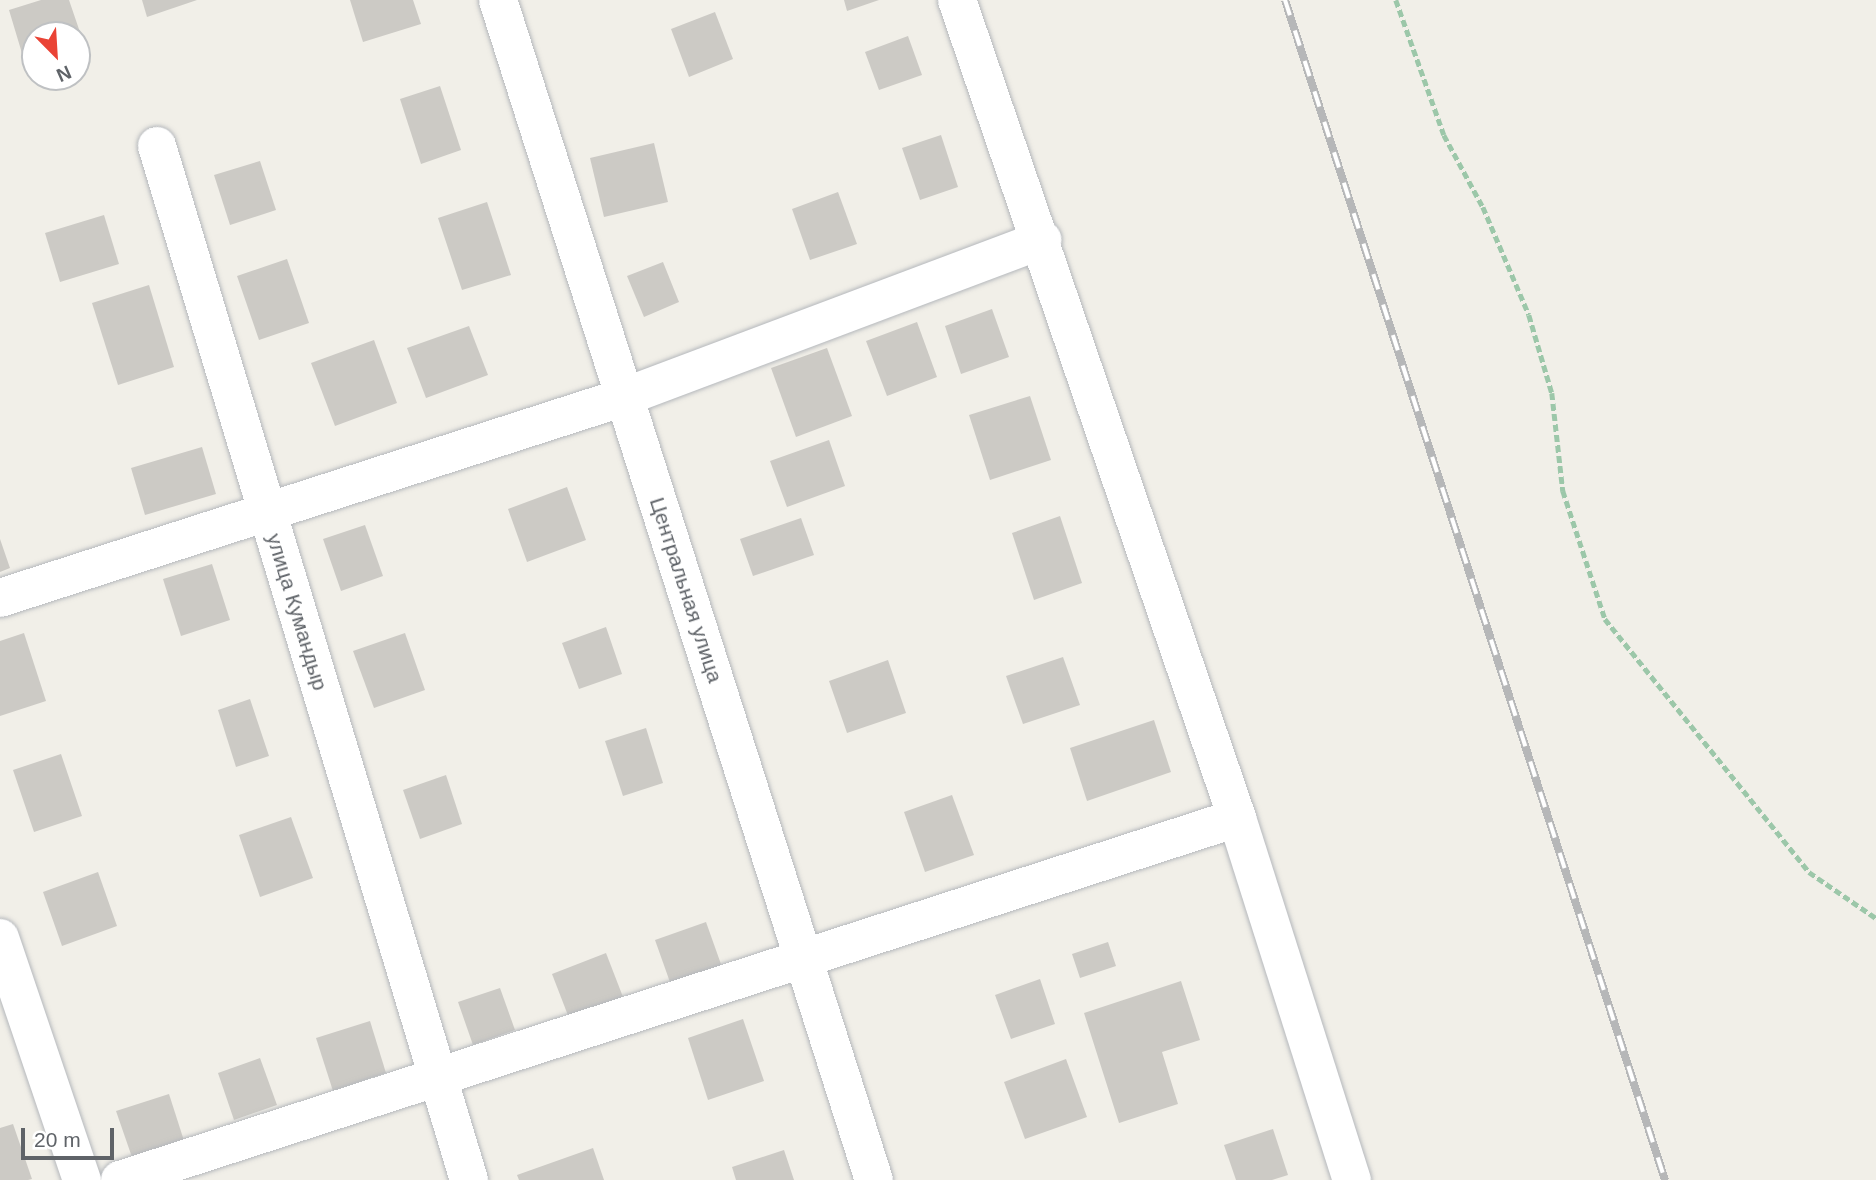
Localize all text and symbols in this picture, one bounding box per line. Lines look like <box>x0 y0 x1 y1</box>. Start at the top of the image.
north arrow <box>21 21 91 91</box>
text: N <box>53 61 74 86</box>
street label: Центральная улица <box>644 494 728 686</box>
street label: улица Кумандыр <box>261 530 333 694</box>
scale bar <box>24 1114 117 1158</box>
text: 20 m <box>34 1128 81 1151</box>

